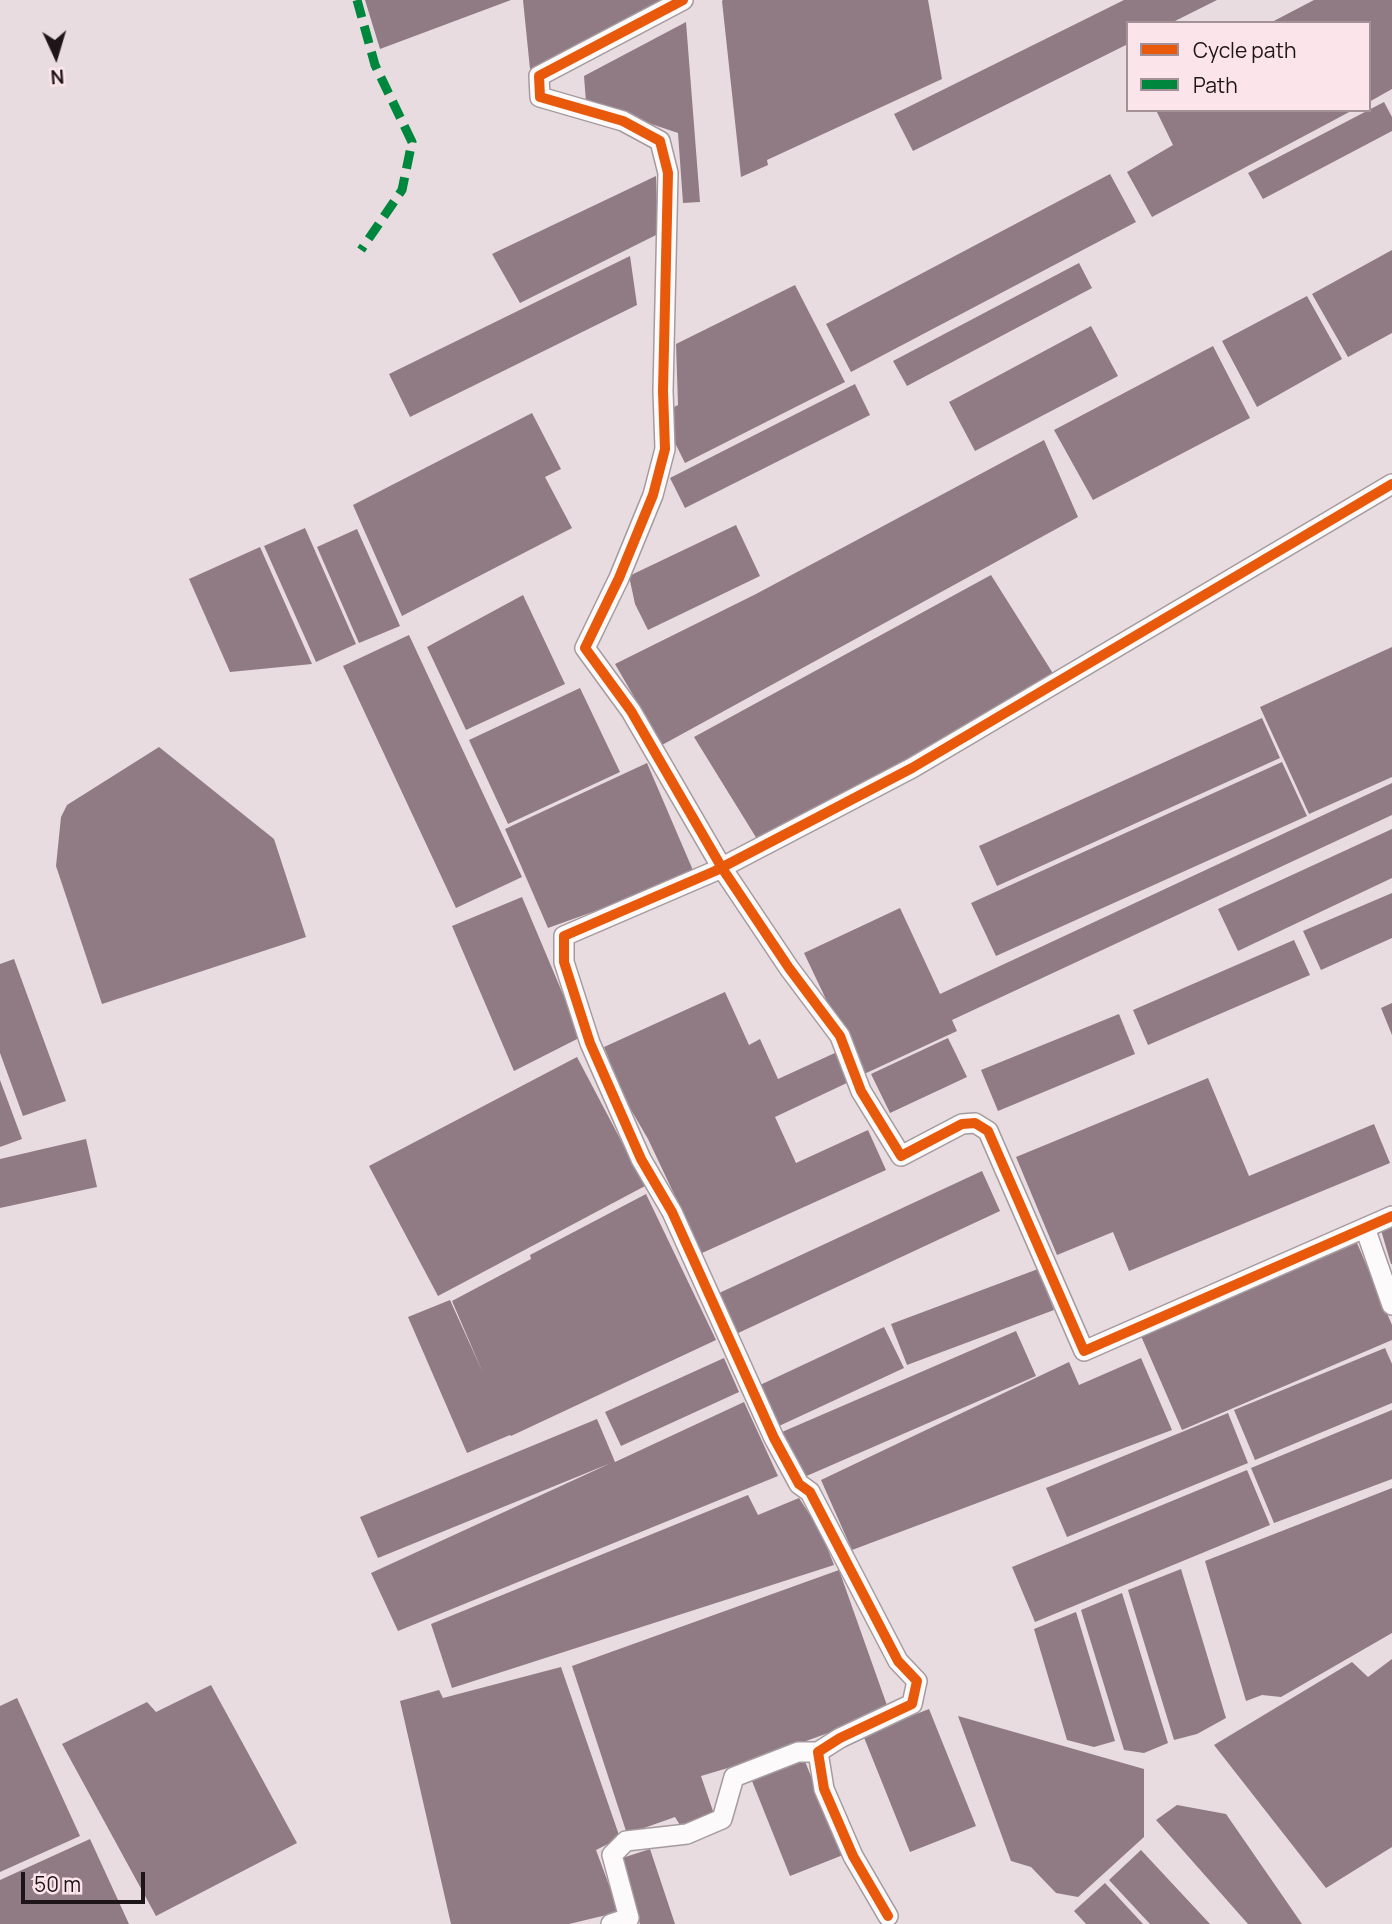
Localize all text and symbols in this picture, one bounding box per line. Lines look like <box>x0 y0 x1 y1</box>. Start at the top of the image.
north arrow <box>21 21 91 91</box>
legend <box>1126 21 1371 112</box>
text: Cycle path <box>1193 36 1296 64</box>
text: N <box>50 64 65 90</box>
text: Path <box>1193 71 1238 99</box>
scale bar <box>24 1857 149 1901</box>
text: 50 m <box>34 1870 81 1898</box>

